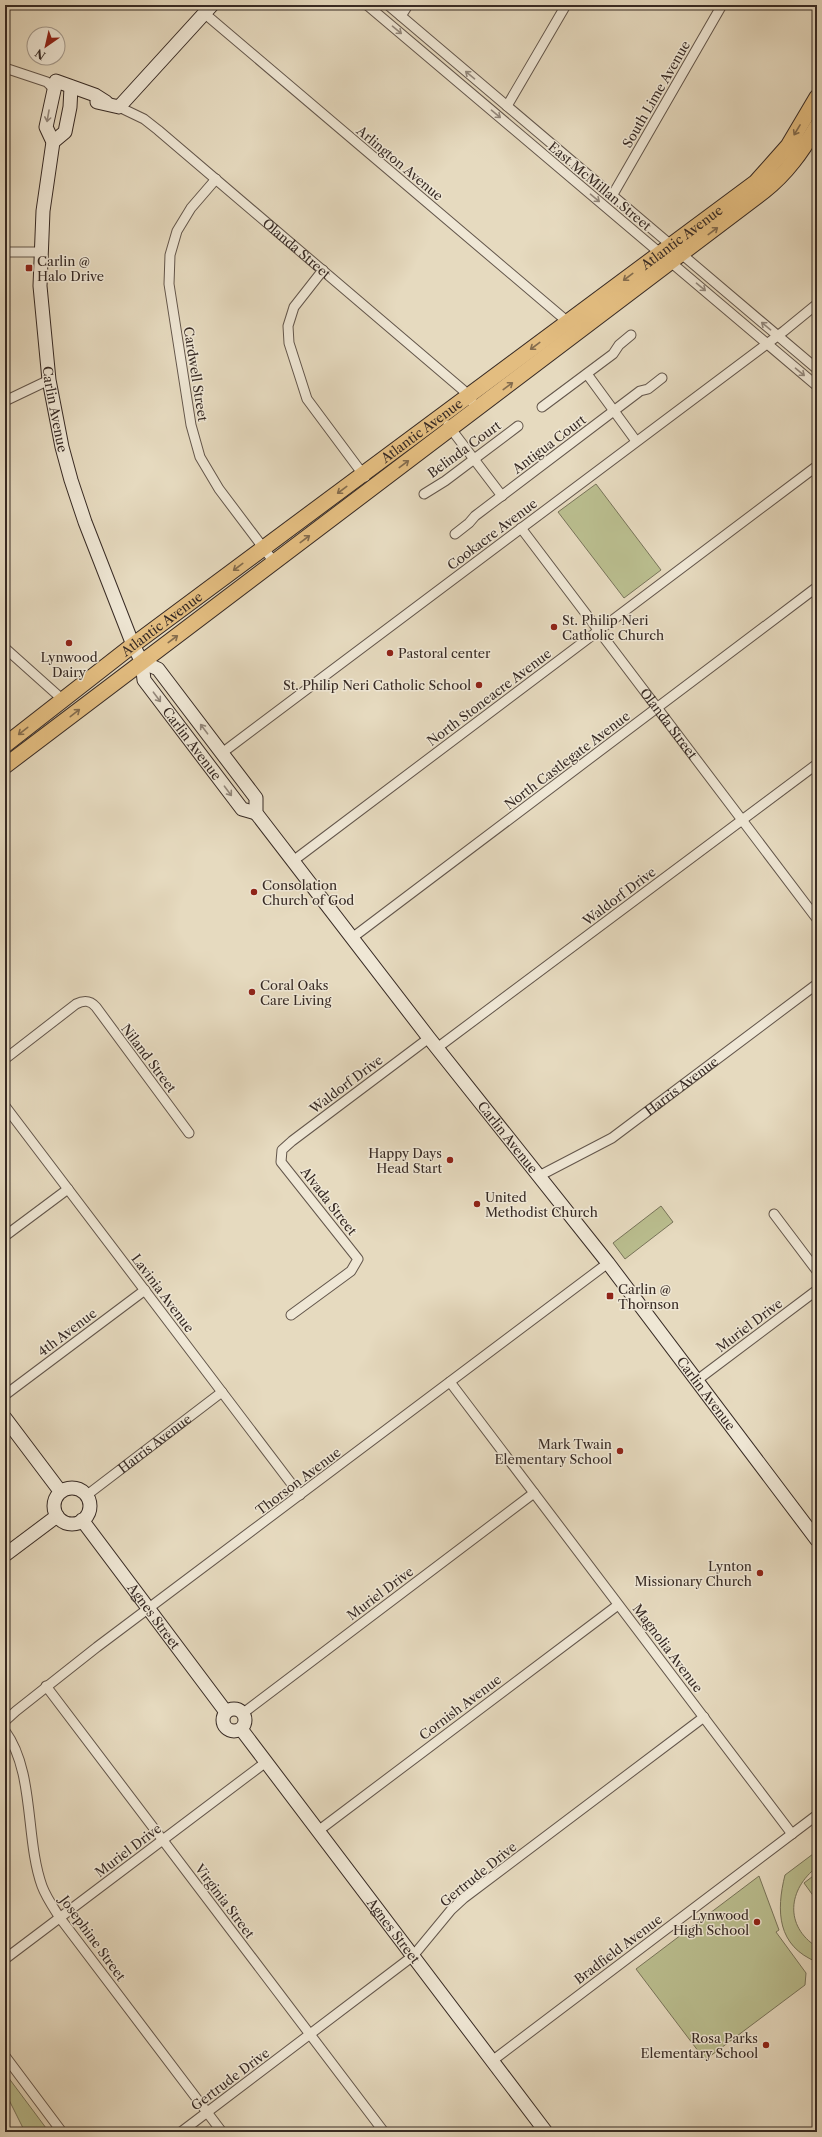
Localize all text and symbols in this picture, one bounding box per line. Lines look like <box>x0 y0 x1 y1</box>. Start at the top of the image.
north arrow <box>26 26 66 66</box>
one-way arrow <box>391 26 402 35</box>
street label: South Lime Avenue <box>619 38 693 150</box>
text: N <box>32 46 48 63</box>
one-way arrow <box>465 70 475 79</box>
one-way arrow <box>44 109 52 122</box>
one-way arrow <box>490 110 501 119</box>
street label: Arlington Avenue <box>353 122 446 204</box>
one-way arrow <box>793 124 801 135</box>
street label: East McMillan Street <box>545 138 655 234</box>
one-way arrow <box>589 194 600 203</box>
street label: Atlantic Avenue <box>637 202 726 273</box>
street label: Olanda Street <box>259 215 335 282</box>
one-way arrow <box>707 226 718 235</box>
place label: Carlin @ Halo Drive <box>37 253 104 284</box>
marker: Carlin @ Halo Drive <box>24 263 34 273</box>
one-way arrow <box>623 273 634 281</box>
one-way arrow <box>696 283 707 292</box>
one-way arrow <box>761 321 771 330</box>
street label: Cardwell Street <box>181 325 211 423</box>
one-way arrow <box>530 342 541 350</box>
street label: Carlin Avenue <box>40 365 71 454</box>
one-way arrow <box>795 367 806 376</box>
one-way arrow <box>502 382 513 390</box>
street label: Atlantic Avenue <box>377 395 466 467</box>
street label: Antigua Court <box>508 411 589 477</box>
street label: Belinda Court <box>424 417 504 481</box>
one-way arrow <box>398 460 409 468</box>
one-way arrow <box>336 486 347 494</box>
street label: Cookacre Avenue <box>444 495 540 573</box>
one-way arrow <box>299 535 310 543</box>
one-way arrow <box>232 563 243 572</box>
street label: Atlantic Avenue <box>117 588 205 660</box>
place label: St. Philip Neri Catholic Church <box>562 612 664 643</box>
marker: St. Philip Neri Catholic Church <box>549 622 559 632</box>
one-way arrow <box>167 635 178 643</box>
marker: Lynwood Dairy <box>64 638 74 648</box>
place label: Pastoral center <box>398 645 491 661</box>
street label: North Stoneacre Avenue <box>424 645 554 749</box>
marker: Pastoral center <box>385 648 395 658</box>
place label: Lynwood Dairy <box>40 649 98 680</box>
place label: St. Philip Neri Catholic School <box>283 677 471 693</box>
marker: St. Philip Neri Catholic School <box>474 680 484 690</box>
street label: Olanda Street <box>637 685 701 762</box>
one-way arrow <box>153 691 161 702</box>
street label: Carlin Avenue <box>159 704 225 783</box>
one-way arrow <box>70 708 81 717</box>
street label: North Castlegate Avenue <box>501 708 633 812</box>
one-way arrow <box>199 723 208 734</box>
one-way arrow <box>17 726 28 735</box>
one-way arrow <box>224 785 232 796</box>
street label: Waldorf Drive <box>579 863 659 929</box>
place label: Consolation Church of God <box>262 877 354 908</box>
marker: Consolation Church of God <box>249 887 259 897</box>
place label: Coral Oaks Care Living <box>260 977 331 1008</box>
marker: Coral Oaks Care Living <box>247 987 257 997</box>
street label: Niland Street <box>118 1021 180 1096</box>
street label: Waldorf Drive <box>306 1051 386 1117</box>
street label: Harris Avenue <box>641 1053 721 1119</box>
street label: Carlin Avenue <box>474 1098 541 1176</box>
place label: Happy Days Head Start <box>368 1145 442 1176</box>
marker: Happy Days Head Start <box>445 1155 455 1165</box>
street label: Alvada Street <box>297 1163 361 1238</box>
place label: United Methodist Church <box>485 1189 598 1220</box>
marker: United Methodist Church <box>472 1199 482 1209</box>
street label: Lavinia Avenue <box>128 1251 198 1335</box>
place label: Carlin @ Thornson <box>618 1281 679 1312</box>
marker: Carlin @ Thornson <box>605 1291 615 1301</box>
street label: Muriel Drive <box>713 1295 785 1355</box>
street label: 4th Avenue <box>34 1305 100 1359</box>
street label: Carlin Avenue <box>674 1354 739 1433</box>
street label: Harris Avenue <box>115 1410 194 1476</box>
place label: Mark Twain Elementary School <box>495 1436 612 1467</box>
street label: Thorson Avenue <box>252 1444 344 1518</box>
marker: Mark Twain Elementary School <box>615 1446 625 1456</box>
place label: Lynton Missionary Church <box>634 1558 752 1589</box>
street label: Muriel Drive <box>344 1563 416 1623</box>
marker: Lynton Missionary Church <box>755 1568 765 1578</box>
street label: Agnes Street <box>124 1579 184 1652</box>
street label: Magnolia Avenue <box>630 1601 706 1695</box>
street label: Cornish Avenue <box>416 1671 504 1743</box>
street label: Muriel Drive <box>92 1820 164 1880</box>
street label: Gertrude Drive <box>437 1838 519 1910</box>
street label: Virginia Street <box>191 1860 258 1942</box>
street label: Josephine Street <box>56 1891 129 1984</box>
street label: Agnes Street <box>363 1894 424 1967</box>
place label: Lynwood High School <box>673 1907 749 1938</box>
street label: Bradfield Avenue <box>571 1911 665 1987</box>
marker: Lynwood High School <box>752 1917 762 1927</box>
place label: Rosa Parks Elementary School <box>641 2030 758 2061</box>
marker: Rosa Parks Elementary School <box>761 2040 771 2050</box>
street label: Gertrude Drive <box>188 2044 272 2114</box>

